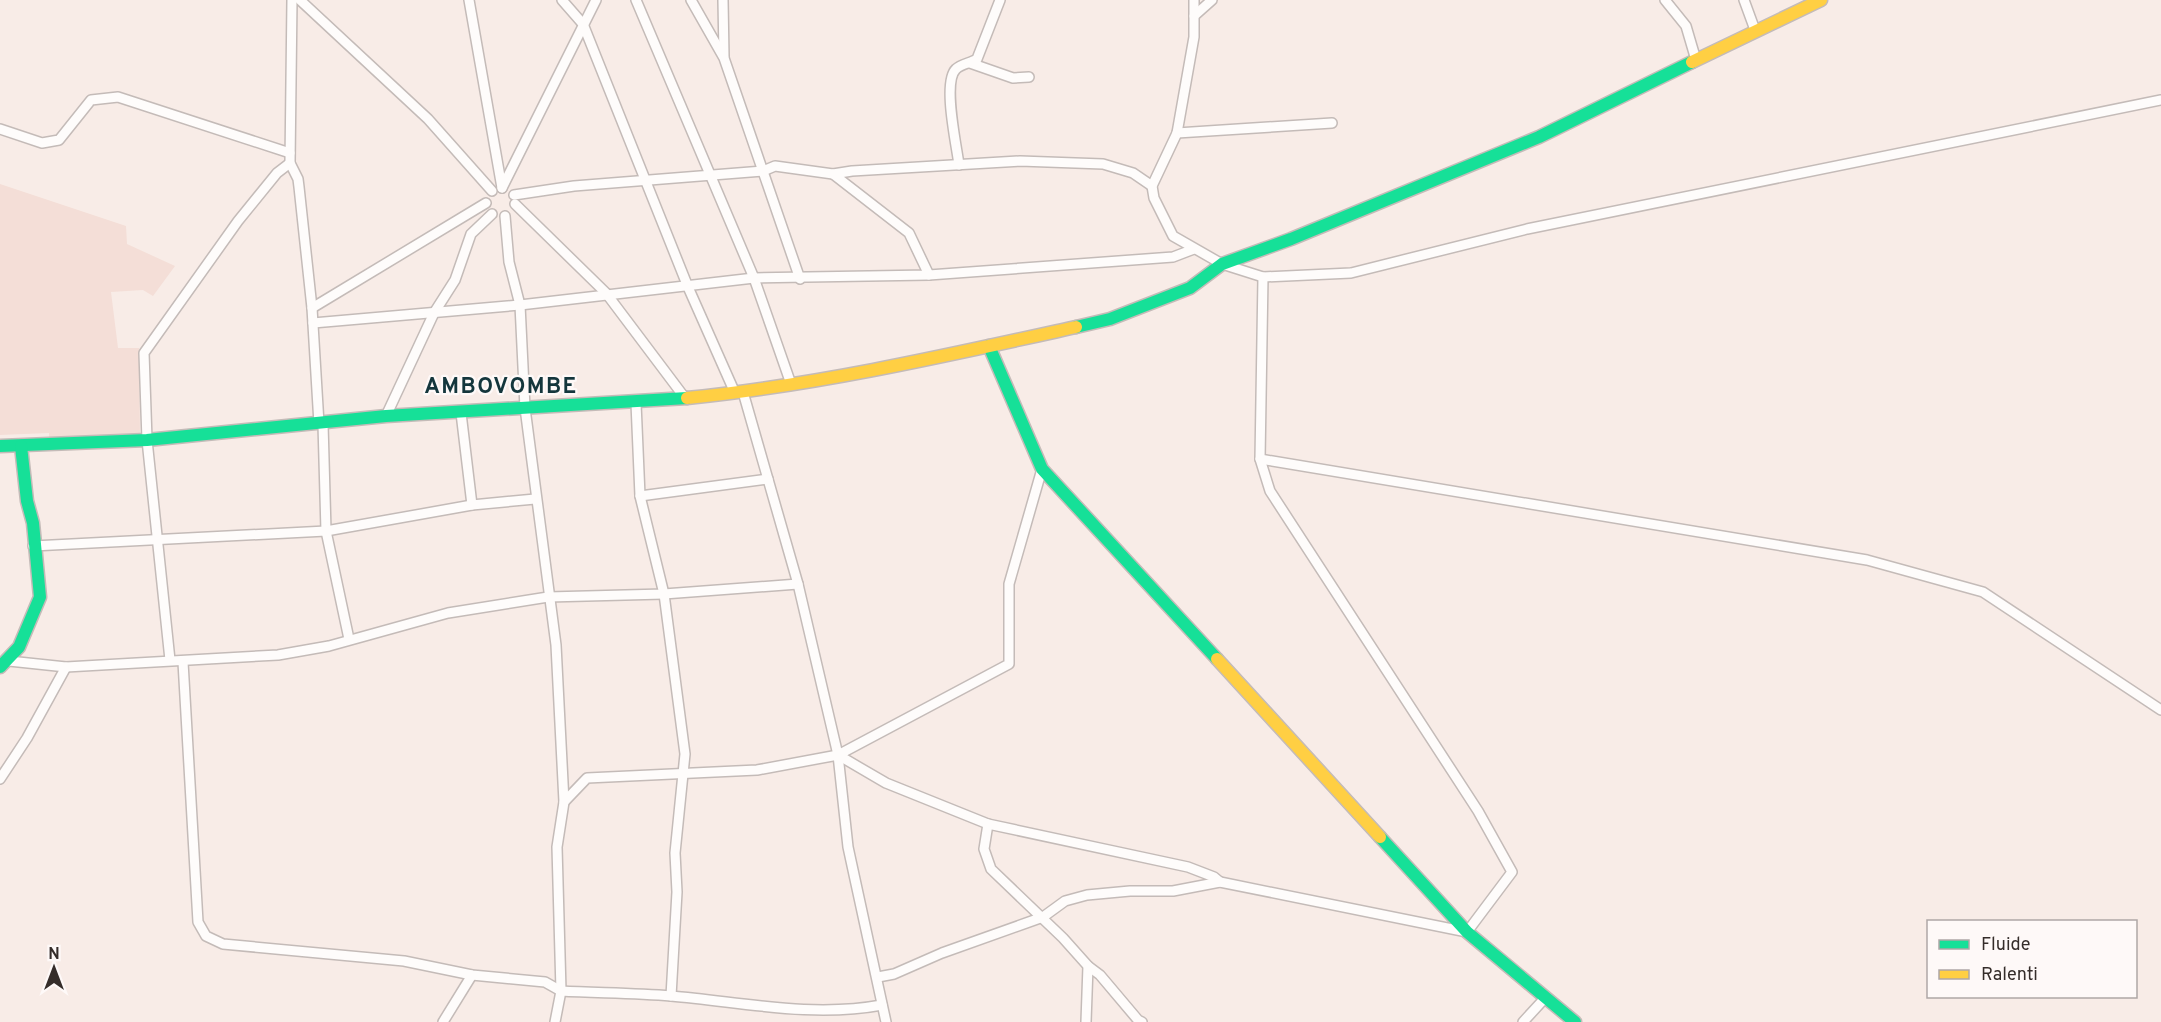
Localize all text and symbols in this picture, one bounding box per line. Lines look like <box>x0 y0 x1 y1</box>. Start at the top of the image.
district label: AMBOVOMBE <box>424 374 578 401</box>
legend <box>1927 920 2137 998</box>
text: Fluide <box>1981 934 2030 957</box>
north arrow <box>24 938 84 998</box>
text: N <box>48 945 60 965</box>
text: Ralenti <box>1981 964 2038 987</box>

